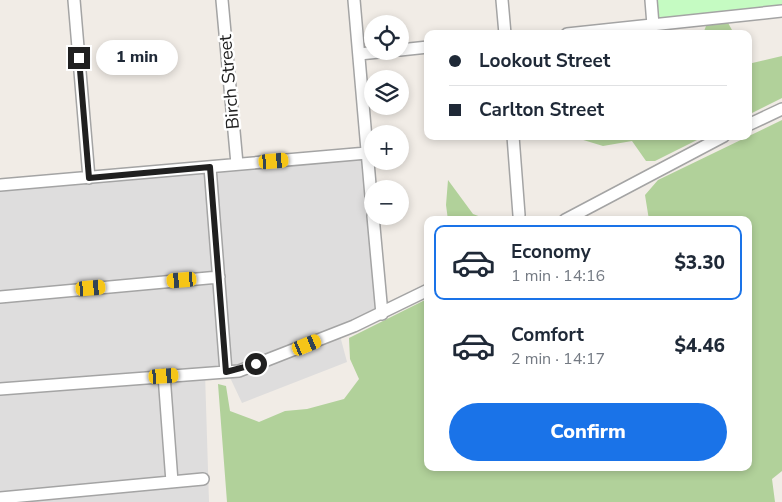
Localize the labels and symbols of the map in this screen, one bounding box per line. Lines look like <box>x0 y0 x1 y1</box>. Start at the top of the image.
street label: Birch Street <box>213 33 245 130</box>
callout: 1 min <box>96 40 179 76</box>
route end <box>68 47 90 69</box>
car <box>258 152 289 170</box>
car <box>166 271 197 289</box>
car <box>75 279 106 297</box>
car <box>290 332 323 358</box>
route start <box>245 353 267 375</box>
car <box>148 367 179 385</box>

